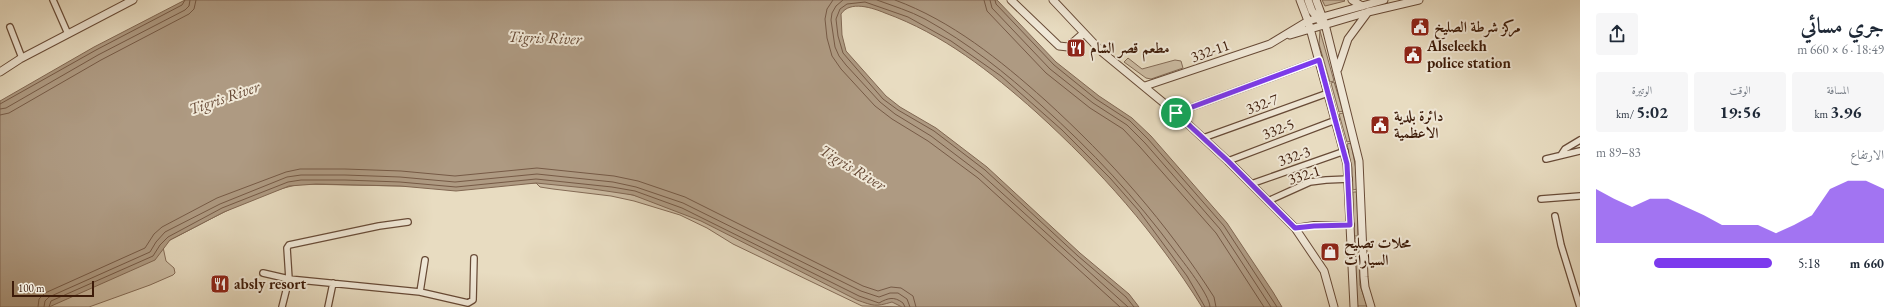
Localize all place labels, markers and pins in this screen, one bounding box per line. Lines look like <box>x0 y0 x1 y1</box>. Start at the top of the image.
public building icon: مركز شرطة الصليخ <box>1409 16 1431 38</box>
place label: مركز شرطة الصليخ <box>1434 17 1521 41</box>
place label: Alseleekh police station <box>1426 36 1511 72</box>
restaurant icon: مطعم قصر الشام <box>1065 37 1087 59</box>
place label: مطعم قصر الشام <box>1090 38 1170 62</box>
public building icon: Alseleekh police station <box>1402 44 1424 66</box>
pin <box>1159 96 1193 130</box>
place label: دائرة بلدية الاعظمية <box>1394 106 1444 142</box>
public building icon: دائرة بلدية الاعظمية <box>1369 114 1391 136</box>
place label: محلات تصليح السيارات <box>1344 233 1412 269</box>
shop icon: محلات تصليح السيارات <box>1319 241 1341 263</box>
restaurant icon: absly resort <box>209 273 231 295</box>
place label: absly resort <box>234 274 306 293</box>

